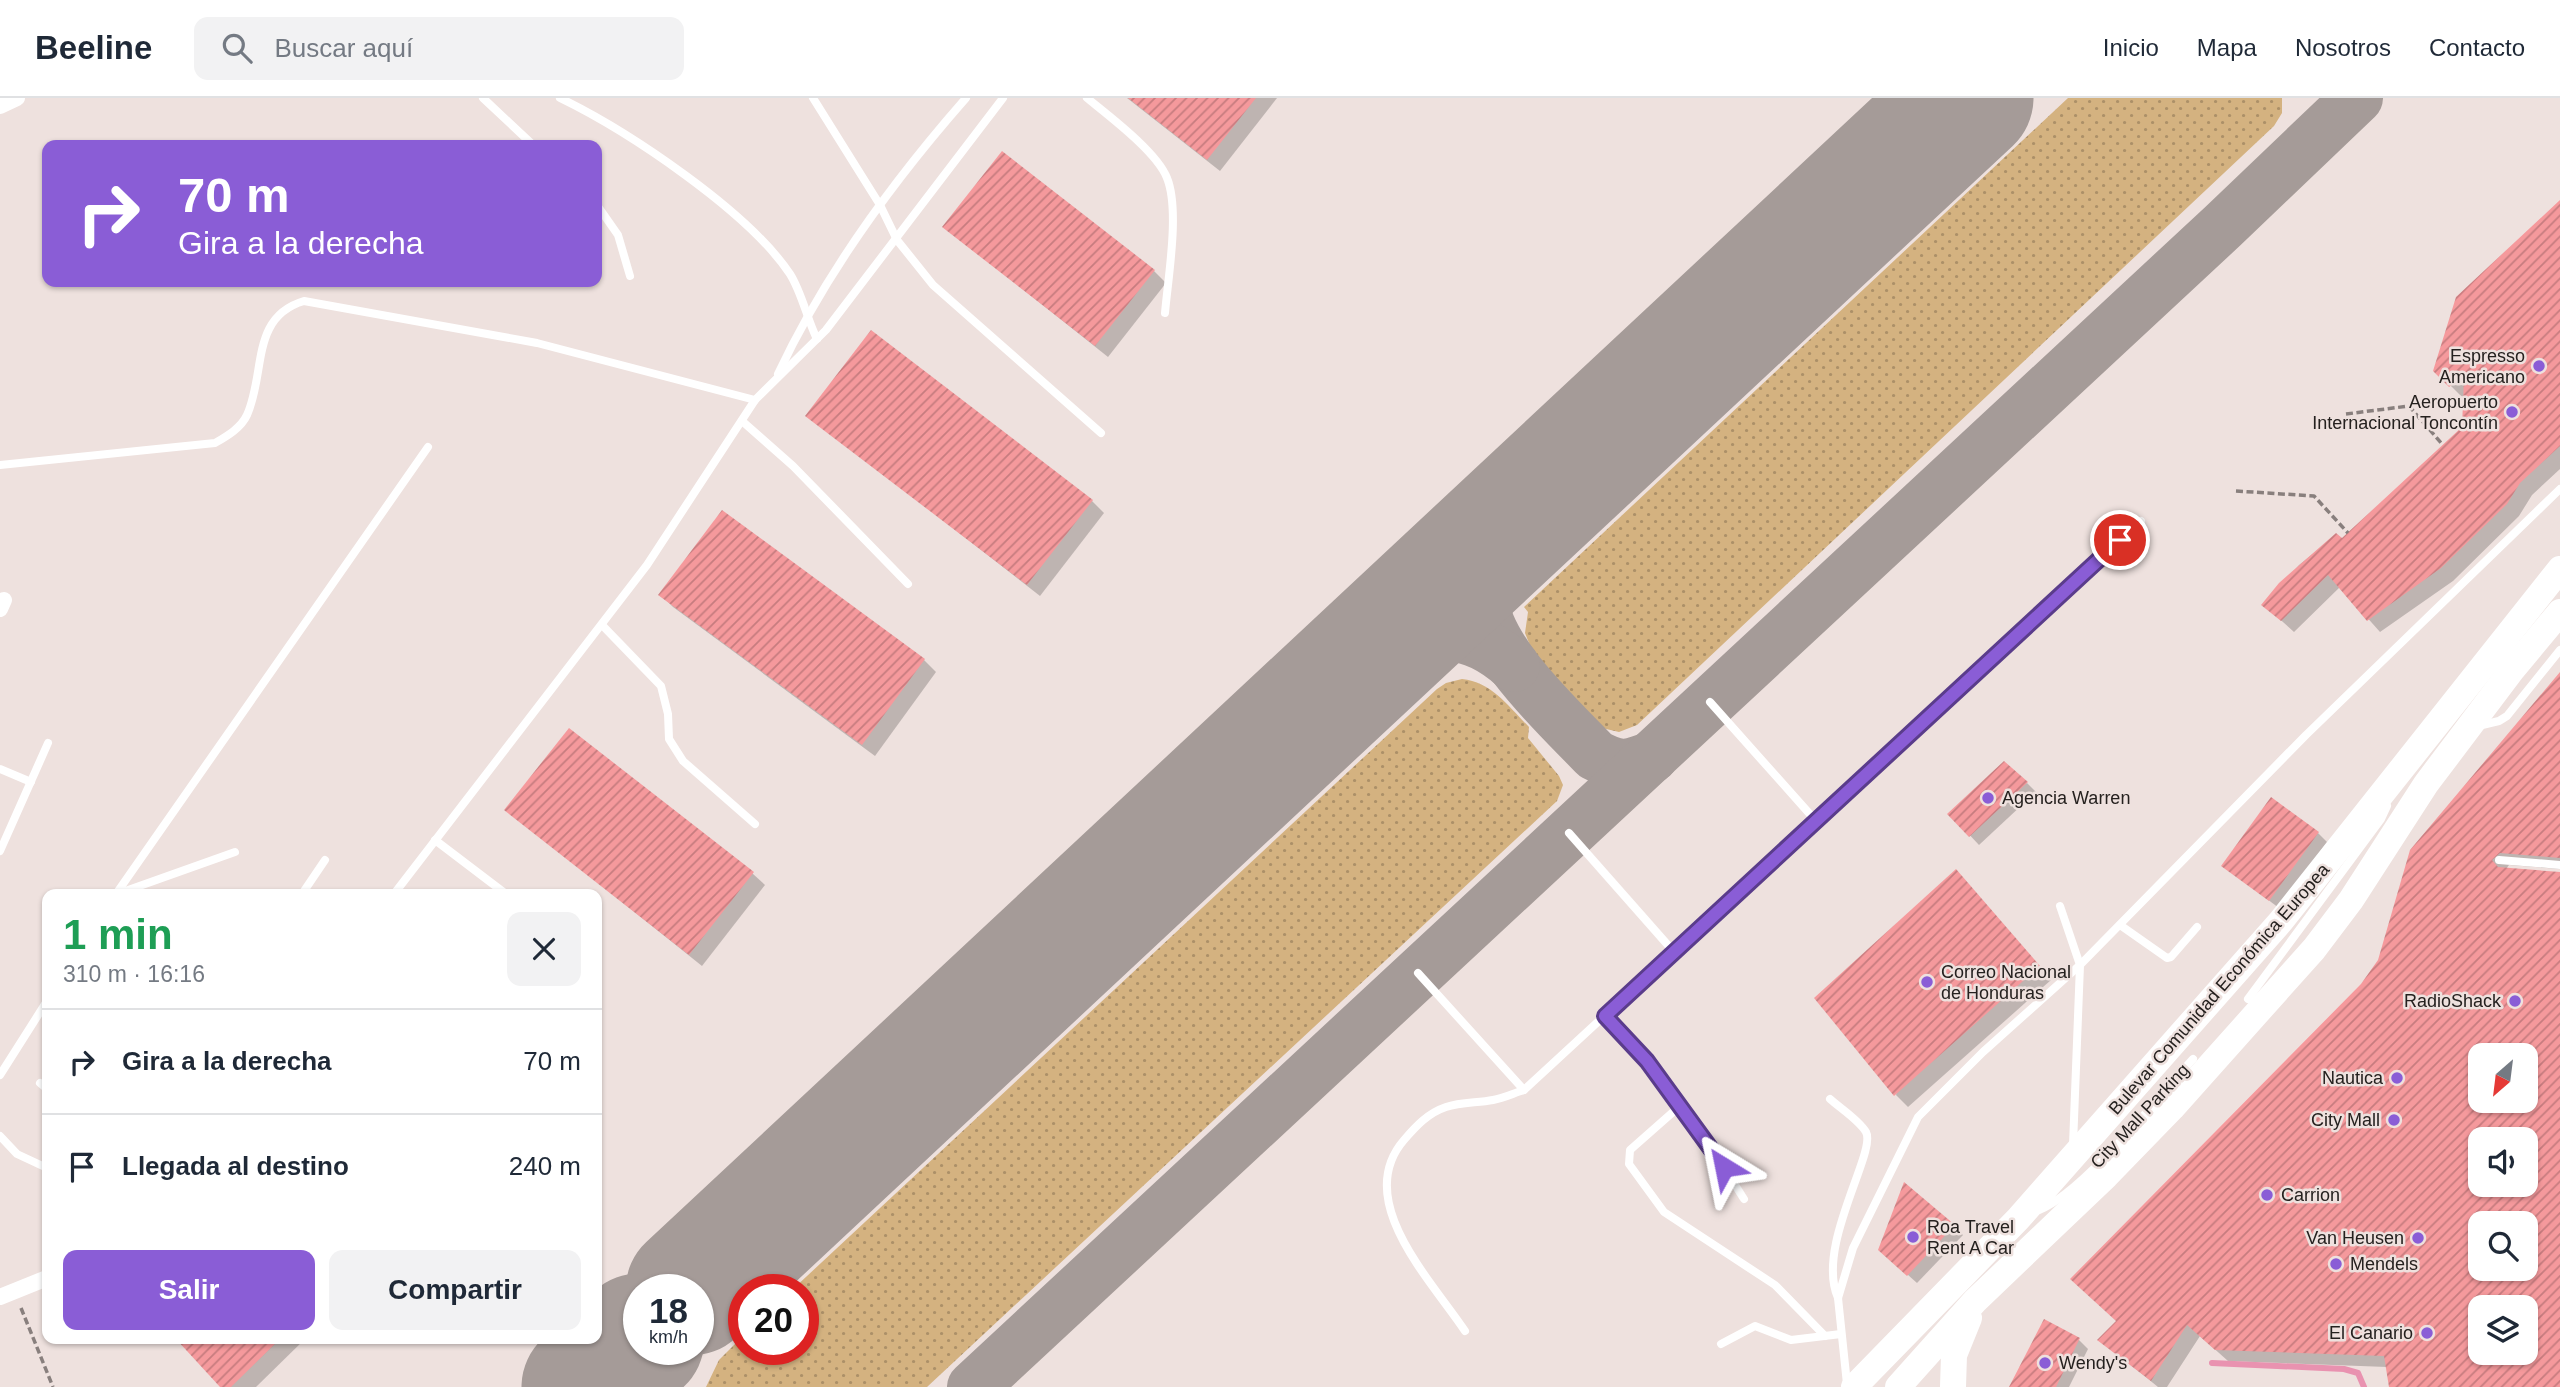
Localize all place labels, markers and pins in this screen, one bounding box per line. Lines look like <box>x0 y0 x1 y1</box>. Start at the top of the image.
place label: Espresso Americano <box>2439 346 2525 387</box>
marker: Espresso Americano <box>2531 358 2547 374</box>
place label: Aeropuerto Internacional Toncontín <box>2312 392 2498 433</box>
marker: Aeropuerto Internacional Toncontín <box>2504 404 2520 420</box>
pin <box>2090 510 2150 570</box>
place label: Agencia Warren <box>2002 788 2130 808</box>
marker: Agencia Warren <box>1980 790 1996 806</box>
place label: Correo Nacional de Honduras <box>1941 962 2071 1003</box>
marker: Correo Nacional de Honduras <box>1919 974 1935 990</box>
place label: RadioShack <box>2404 991 2502 1011</box>
marker: RadioShack <box>2507 993 2523 1009</box>
place label: Nautica <box>2322 1068 2384 1088</box>
marker: Nautica <box>2389 1070 2405 1086</box>
place label: City Mall <box>2311 1110 2380 1130</box>
marker: City Mall <box>2386 1112 2402 1128</box>
place label: Carrion <box>2281 1185 2340 1205</box>
marker: Carrion <box>2259 1187 2275 1203</box>
place label: Roa Travel Rent A Car <box>1927 1217 2014 1258</box>
place label: Van Heusen <box>2306 1228 2404 1248</box>
marker: Roa Travel Rent A Car <box>1905 1229 1921 1245</box>
marker: Van Heusen <box>2410 1230 2426 1246</box>
place label: Mendels <box>2350 1254 2418 1274</box>
marker: Mendels <box>2328 1256 2344 1272</box>
place label: El Canario <box>2329 1323 2413 1343</box>
marker: El Canario <box>2419 1325 2435 1341</box>
place label: Wendy's <box>2059 1353 2127 1373</box>
marker: Wendy's <box>2037 1355 2053 1371</box>

